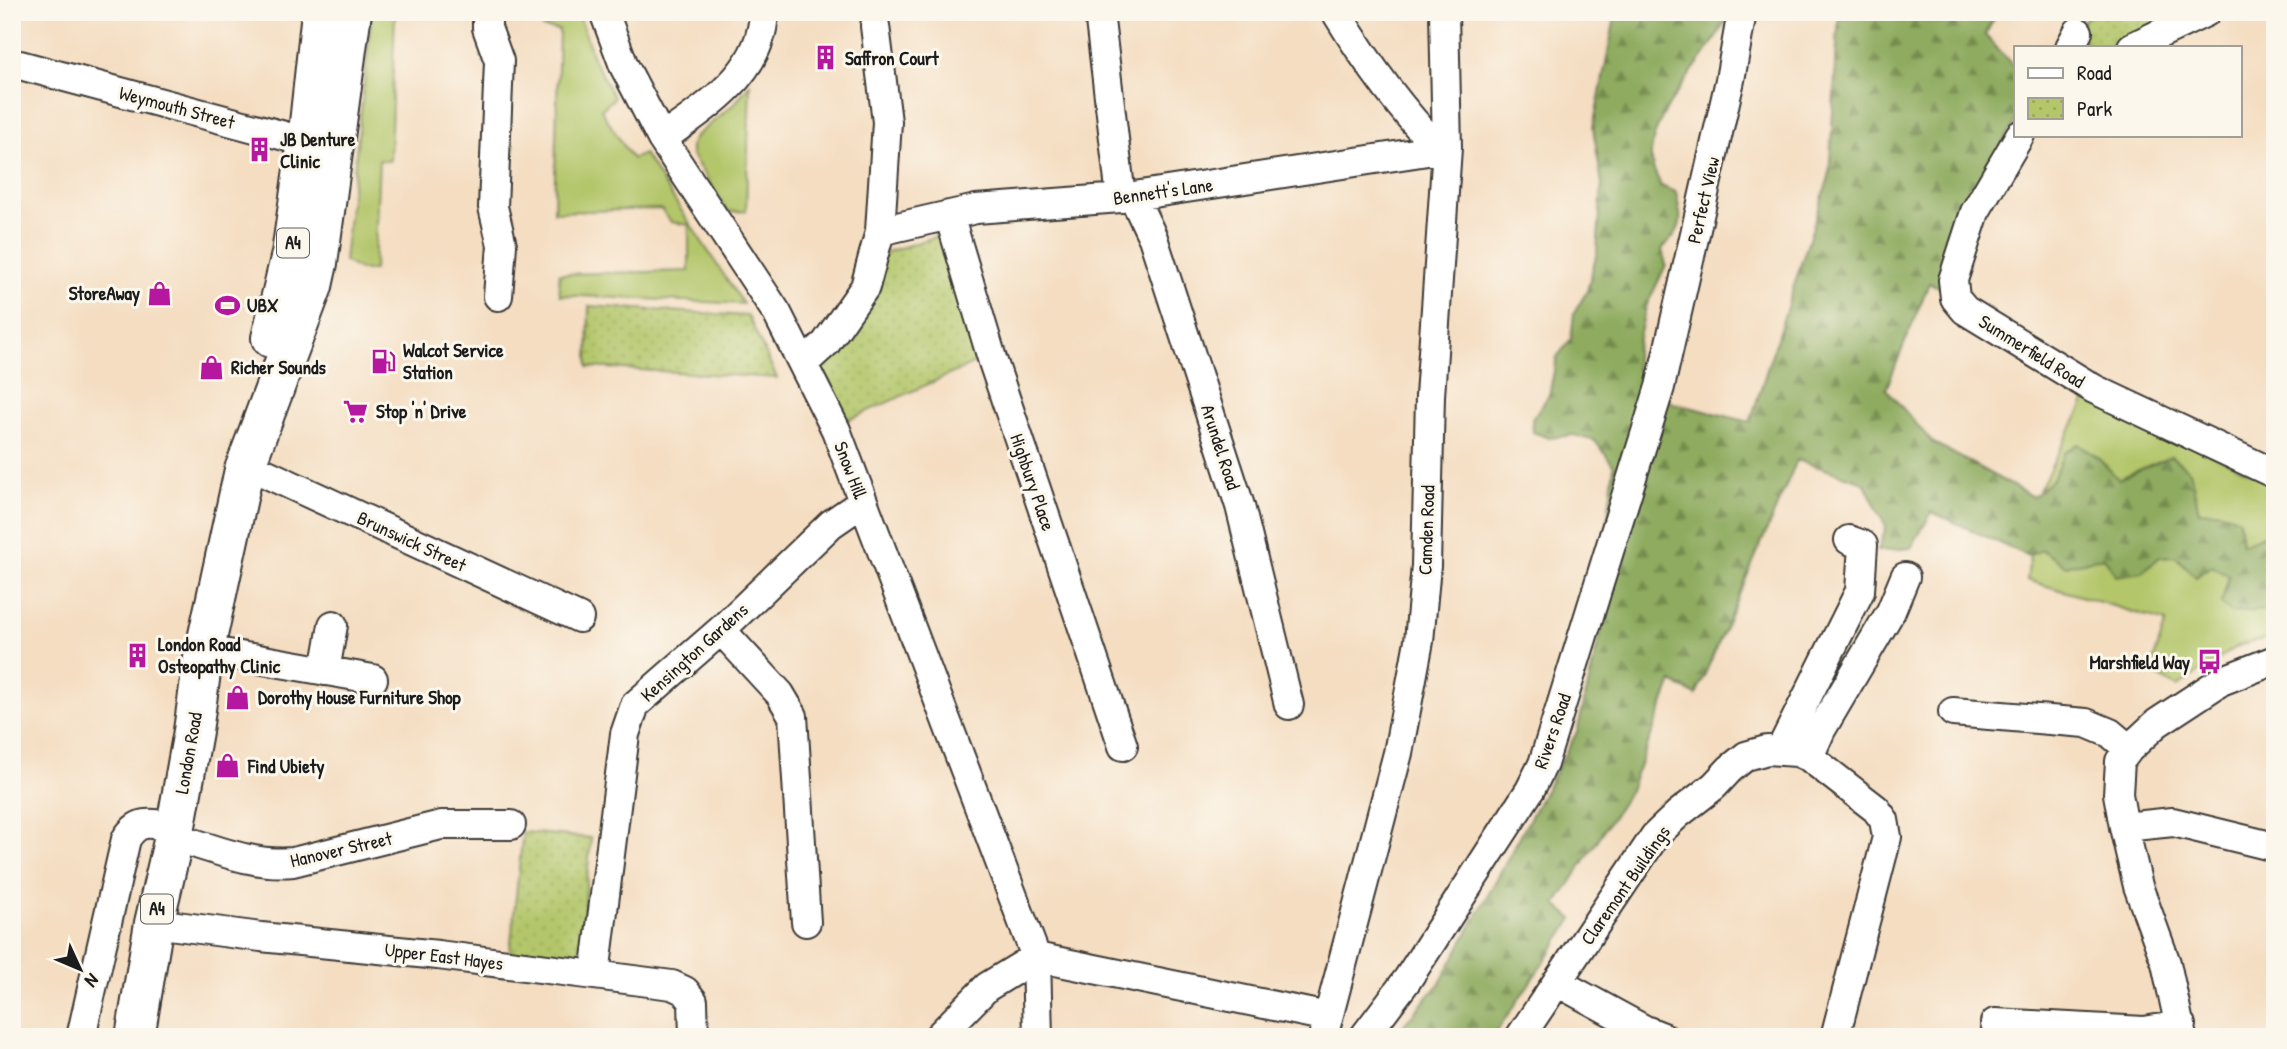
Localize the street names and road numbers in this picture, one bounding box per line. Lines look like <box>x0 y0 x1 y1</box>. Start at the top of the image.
street label: Weymouth Street <box>116 79 238 135</box>
street label: Perfect View <box>1680 154 1726 246</box>
street label: Bennett's Lane <box>1111 171 1215 211</box>
road number: A4 <box>277 229 309 258</box>
street label: Summerfield Road <box>1974 308 2090 394</box>
street label: Arundel Road <box>1195 401 1247 494</box>
street label: Highbury Place <box>1004 430 1062 535</box>
street label: Snow Hill <box>828 438 874 503</box>
street label: Camden Road <box>1411 484 1441 575</box>
street label: Brunswick Street <box>353 504 471 578</box>
street label: Kensington Gardens <box>635 597 753 707</box>
street label: Rivers Road <box>1527 689 1577 772</box>
street label: London Road <box>168 710 208 796</box>
street label: Claremont Buildings <box>1574 820 1676 950</box>
street label: Hanover Street <box>288 825 395 873</box>
road number: A4 <box>141 894 173 924</box>
street label: Upper East Hayes <box>383 936 505 976</box>

